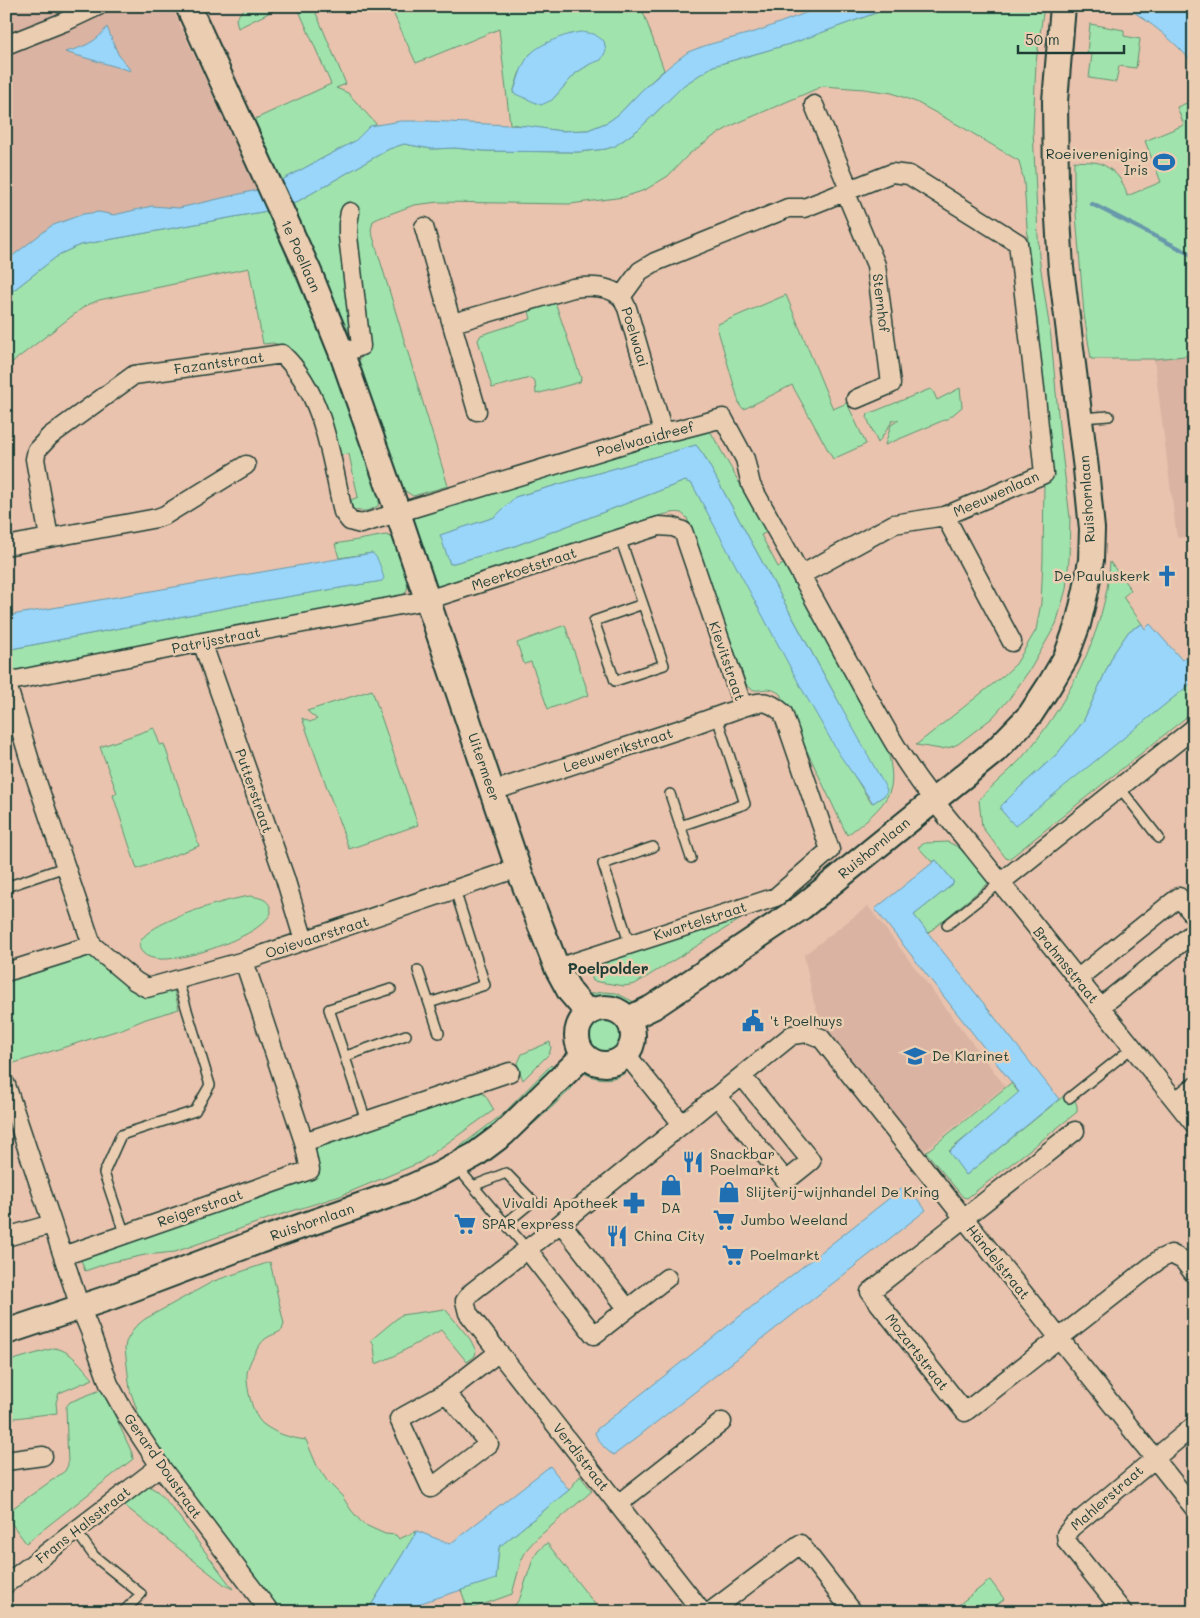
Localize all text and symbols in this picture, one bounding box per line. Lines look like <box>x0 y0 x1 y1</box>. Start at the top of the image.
scale bar <box>1018 22 1124 54</box>
text: 50 m <box>1025 29 1060 49</box>
place label: Roeivereniging Iris <box>1046 144 1148 179</box>
sports icon: Roeivereniging Iris <box>1151 149 1177 175</box>
street label: 1e Poellaan <box>277 217 326 295</box>
street label: Sternhof <box>868 272 895 334</box>
street label: Poelwaai <box>617 305 654 369</box>
street label: Fazantstraat <box>173 347 265 378</box>
street label: Poelwaaidreef <box>594 416 696 461</box>
street label: Ruishornlaan <box>1074 455 1099 543</box>
street label: Meeuwenlaan <box>950 466 1042 521</box>
street label: Meerkoetstraat <box>469 543 579 595</box>
church icon: De Pauluskerk <box>1154 563 1180 589</box>
place label: De Pauluskerk <box>1054 566 1150 585</box>
street label: Kievitstraat <box>705 619 750 703</box>
street label: Patrijsstraat <box>170 622 262 657</box>
street label: Leeuwerikstraat <box>561 723 675 776</box>
street label: Uitermeer <box>464 730 505 803</box>
street label: Putterstraat <box>231 746 278 835</box>
street label: Ruishornlaan <box>834 813 914 883</box>
street label: Kwartelstraat <box>651 896 749 945</box>
street label: Ooievaarstraat <box>263 911 371 962</box>
street label: Brahmsstraat <box>1029 922 1103 1007</box>
district label: Poelpolder <box>567 958 649 978</box>
public building icon: 't Poelhuys <box>740 1008 766 1034</box>
place label: 't Poelhuys <box>770 1011 842 1030</box>
school or university icon: De Klarinet <box>902 1043 928 1069</box>
place label: De Klarinet <box>932 1046 1009 1065</box>
place label: Snackbar Poelmarkt <box>710 1144 780 1179</box>
restaurant icon: Snackbar Poelmarkt <box>680 1149 706 1175</box>
shop icon: DA <box>658 1172 684 1198</box>
shop icon: Slijterij-wijnhandel De Kring <box>716 1179 742 1205</box>
place label: Slijterij-wijnhandel De Kring <box>746 1182 939 1201</box>
street label: Reigerstraat <box>155 1184 245 1231</box>
pharmacy icon: Vivaldi Apotheek <box>621 1190 647 1216</box>
place label: Vivaldi Apotheek <box>502 1193 618 1212</box>
street label: Ruishornlaan <box>267 1198 356 1245</box>
place label: DA <box>661 1198 681 1217</box>
supermarket icon: Jumbo Weeland <box>711 1207 737 1233</box>
place label: Jumbo Weeland <box>741 1210 848 1229</box>
supermarket icon: SPAR express <box>452 1211 478 1237</box>
place label: SPAR express <box>482 1214 574 1233</box>
street label: Händelstraat <box>962 1220 1034 1303</box>
restaurant icon: China City <box>604 1223 630 1249</box>
place label: China City <box>634 1226 705 1245</box>
supermarket icon: Poelmarkt <box>720 1242 746 1268</box>
place label: Poelmarkt <box>750 1245 820 1264</box>
street label: Mozartstraat <box>881 1309 953 1394</box>
street label: Gerard Doustraat <box>120 1409 207 1522</box>
street label: Verdistraat <box>549 1419 614 1495</box>
street label: Mahlerstraat <box>1066 1461 1147 1535</box>
street label: Frans Halsstraat <box>31 1482 134 1568</box>

